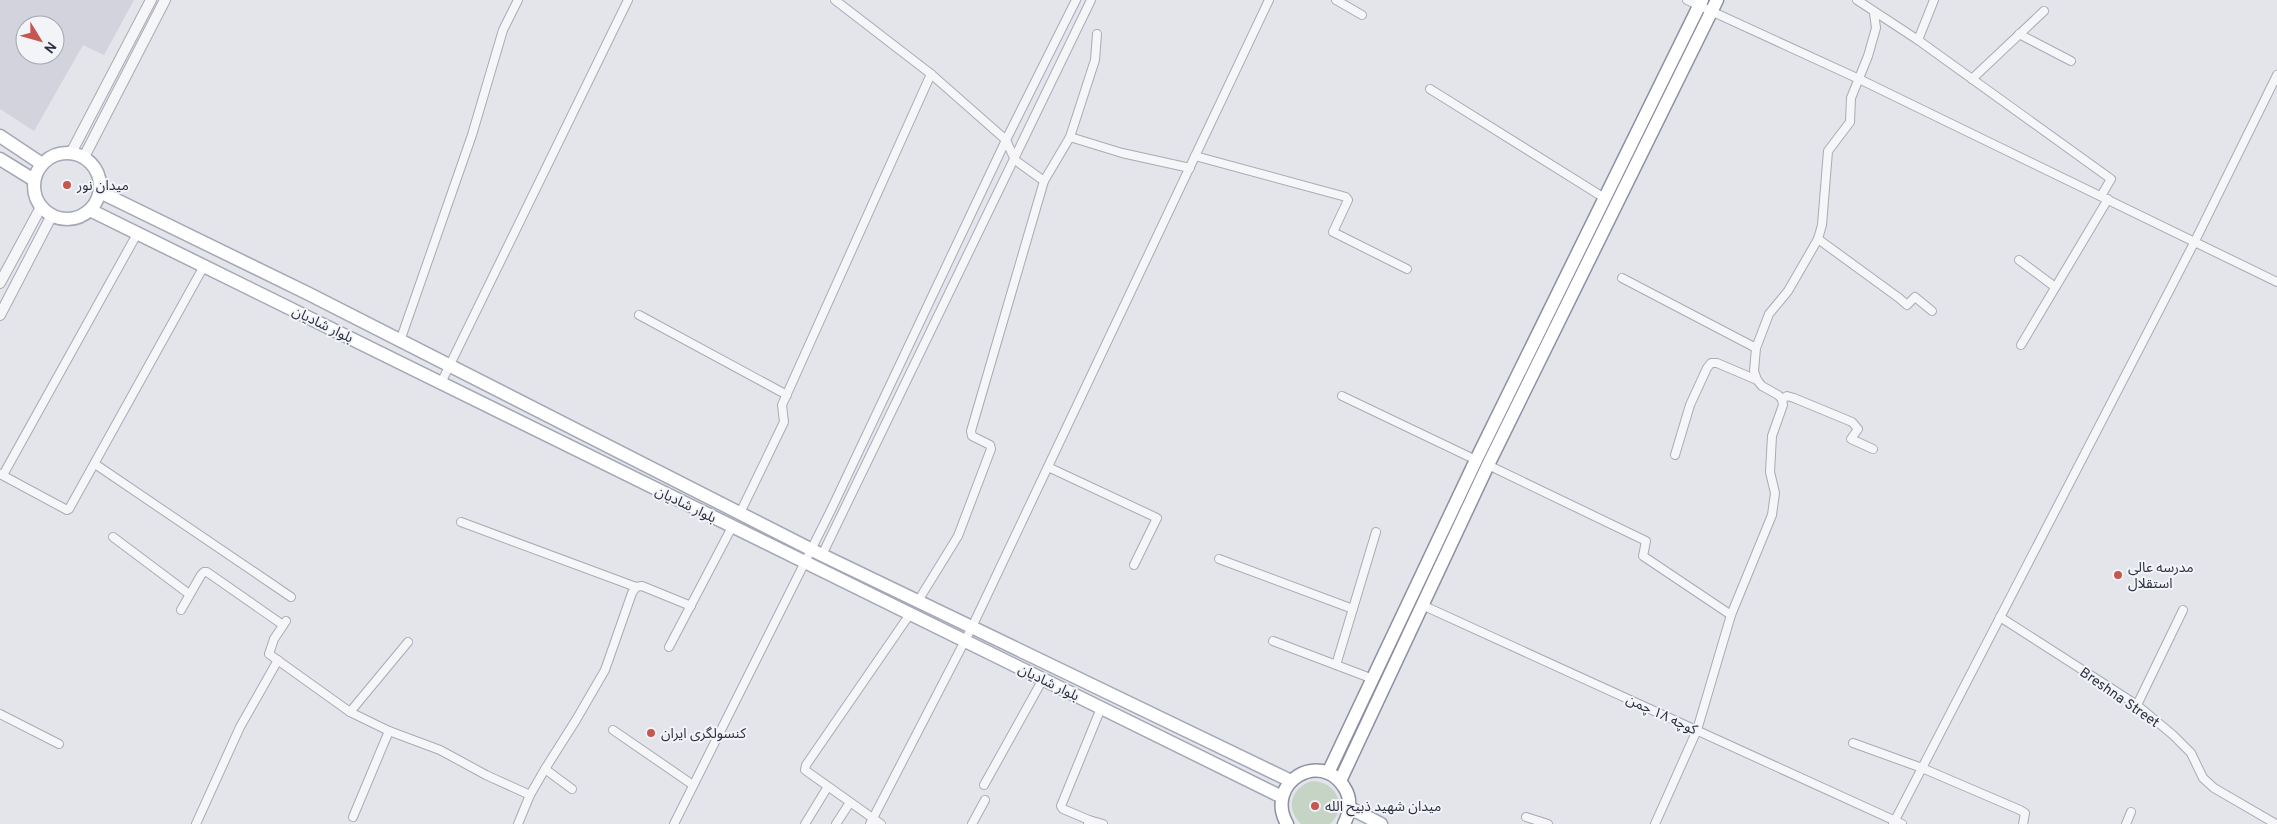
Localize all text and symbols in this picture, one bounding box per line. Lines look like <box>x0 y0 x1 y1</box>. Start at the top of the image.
north arrow <box>15 15 65 65</box>
text: N <box>39 38 59 56</box>
place label: میدان نور <box>76 178 129 195</box>
marker: میدان نور <box>61 179 73 191</box>
street label: بلوار شادیان <box>289 303 356 348</box>
street label: بلوار شادیان <box>652 483 719 528</box>
place label: مدرسه عالی استقلال <box>2128 560 2194 593</box>
marker: مدرسه عالی استقلال <box>2112 569 2124 581</box>
street label: بلوار شادیان <box>1015 661 1082 706</box>
street label: Breshna Street <box>2076 664 2162 732</box>
street label: كوچه ١٨ چمن <box>1623 691 1700 739</box>
place label: کنسولگری ایران <box>661 726 746 743</box>
marker: کنسولگری ایران <box>645 727 657 739</box>
place label: میدان شهید ذبیح الله <box>1325 799 1441 817</box>
marker: میدان شهید ذبیح الله <box>1309 800 1321 812</box>

